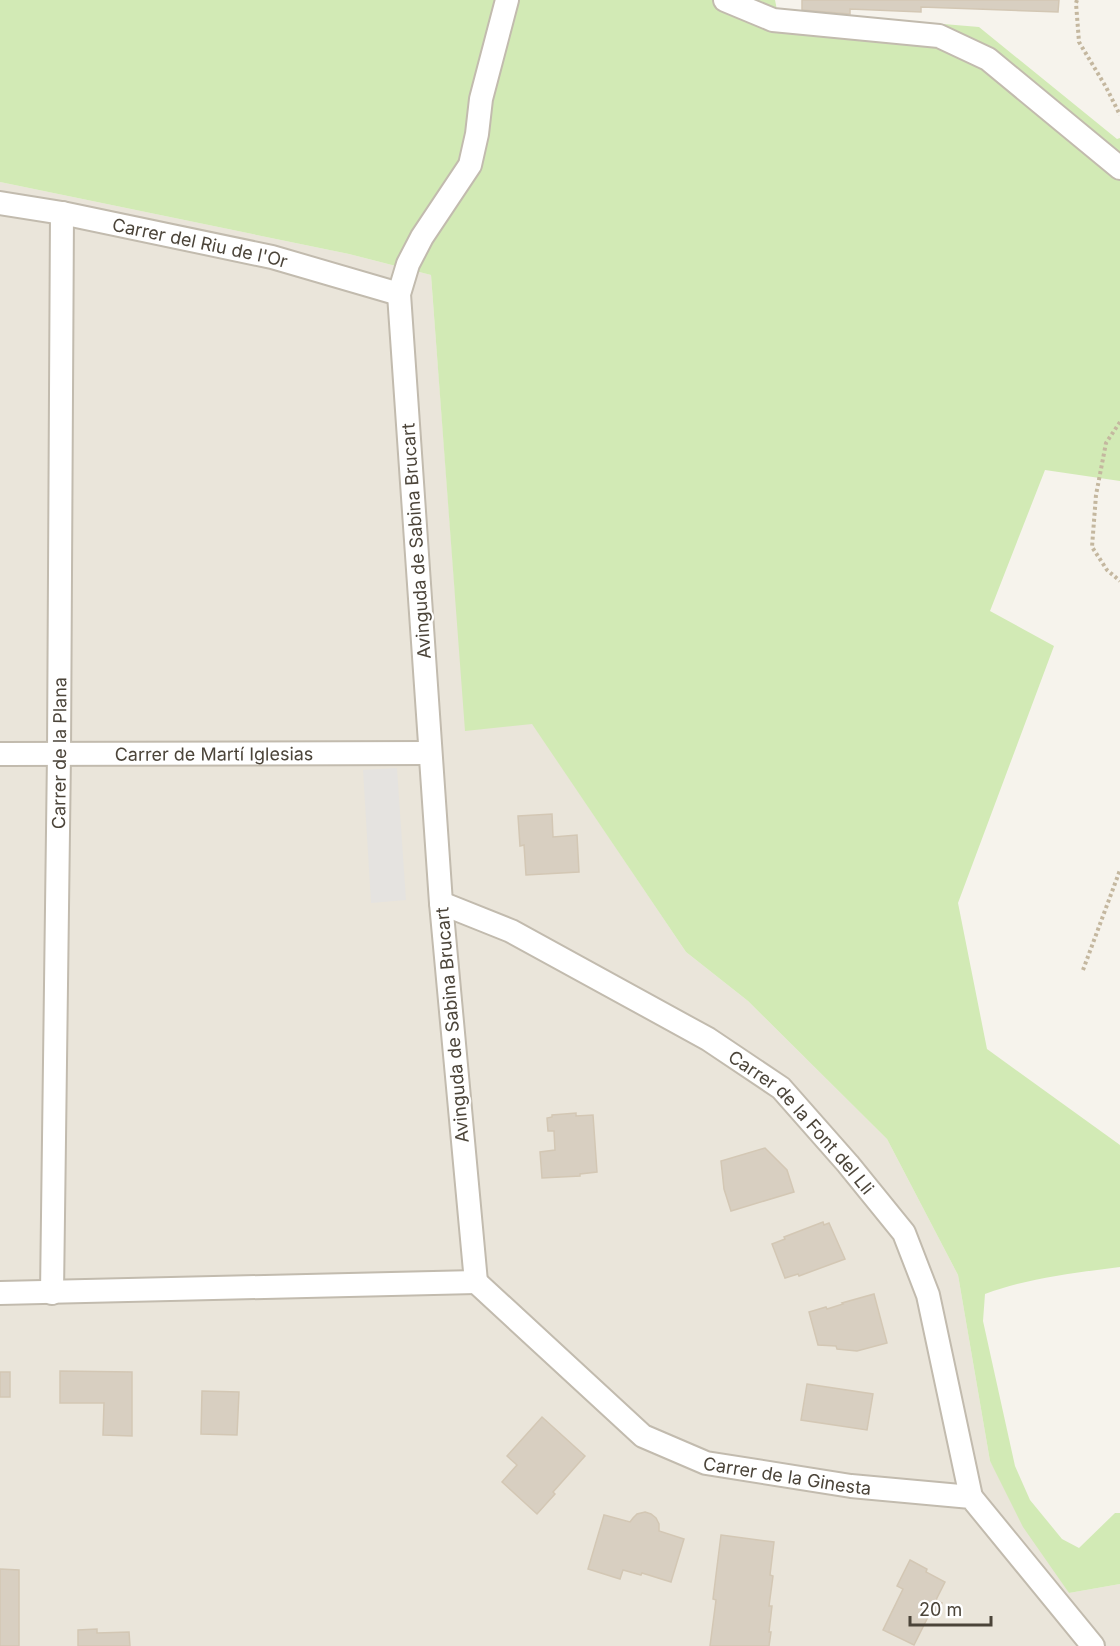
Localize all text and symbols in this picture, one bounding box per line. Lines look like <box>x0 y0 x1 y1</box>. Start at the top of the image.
street label: Carrer del Riu de l'Or <box>111 213 290 272</box>
street label: Avinguda de Sabina Brucart <box>397 422 435 660</box>
street label: Carrer de la Plana <box>48 677 70 829</box>
street label: Carrer de Martí Iglesias <box>115 743 313 764</box>
street label: Avinguda de Sabina Brucart <box>431 906 473 1144</box>
street label: Carrer de la Font del Lli <box>725 1045 878 1198</box>
street label: Carrer de la Ginesta <box>702 1452 872 1498</box>
scale bar <box>910 1589 991 1627</box>
text: 20 m <box>919 1599 962 1620</box>

